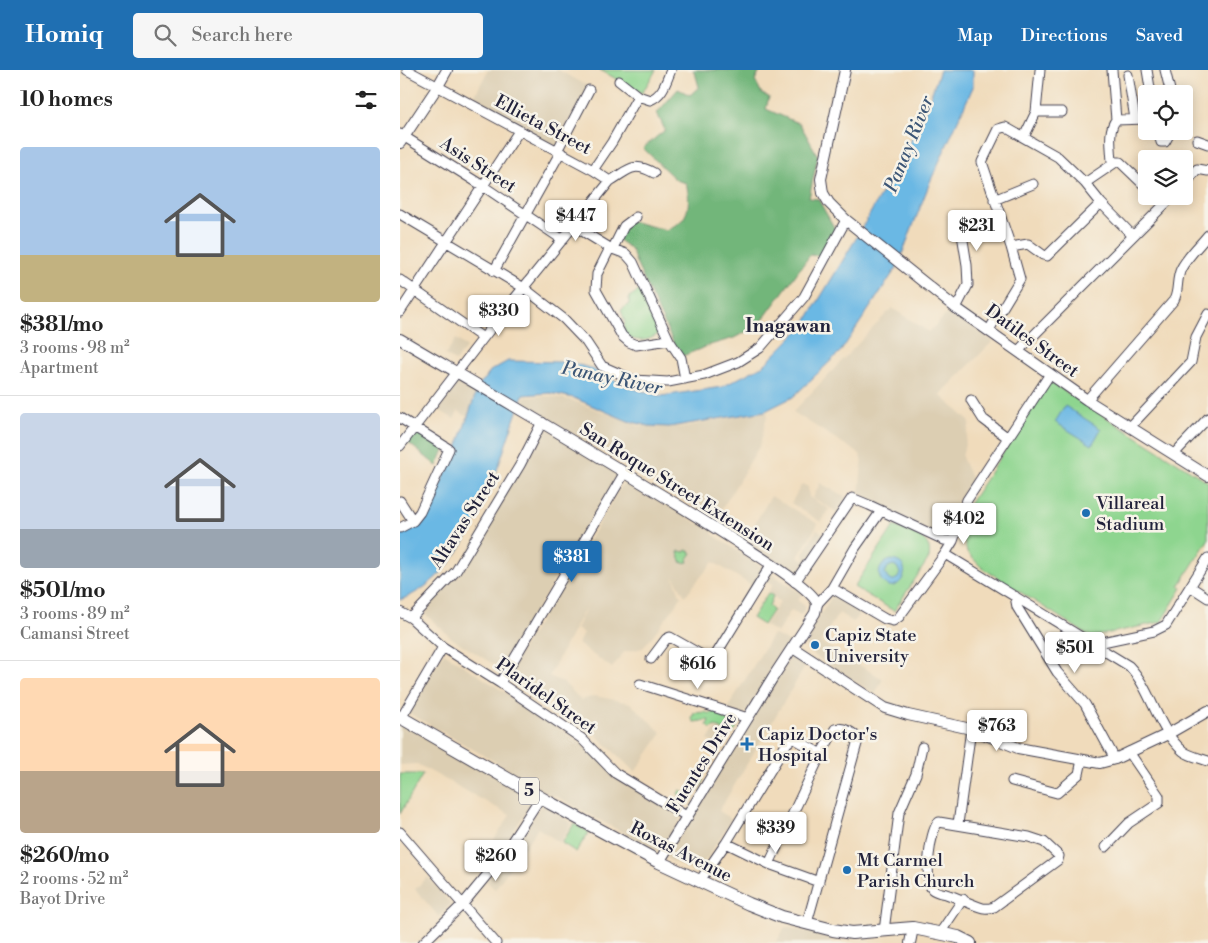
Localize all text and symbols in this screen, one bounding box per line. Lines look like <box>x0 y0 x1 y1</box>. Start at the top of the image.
search box <box>133 13 483 58</box>
text: Homiq <box>25 20 103 50</box>
icon: search <box>151 21 179 49</box>
text: Search here <box>191 23 293 47</box>
text: Map <box>957 24 993 47</box>
text: Directions <box>1021 24 1108 47</box>
text: Saved <box>1136 24 1183 47</box>
map controls <box>1138 85 1193 205</box>
button: locate <box>1138 85 1193 140</box>
icon: filters <box>352 86 380 114</box>
text: 10 homes <box>20 87 113 113</box>
street label: Ellieta Street <box>491 90 596 160</box>
water label: Panay River <box>878 91 940 197</box>
street label: Asis Street <box>435 131 521 199</box>
button: layers <box>1138 150 1193 205</box>
icon: home <box>155 180 245 270</box>
pin: $447 <box>546 200 606 242</box>
text: $447 <box>556 206 596 226</box>
pin: $231 <box>947 210 1007 252</box>
text: $231 <box>959 216 995 236</box>
pin: $330 <box>469 294 529 337</box>
street label: Datiles Street <box>981 299 1084 383</box>
text: $330 <box>479 301 519 321</box>
text: $381/mo <box>20 312 104 338</box>
district label: Inagawan <box>745 314 831 338</box>
text: 3 rooms · 98 m² <box>20 338 130 358</box>
water label: Panay River <box>559 355 665 401</box>
text: Apartment <box>20 358 99 378</box>
street label: San Roque Street Extension <box>575 418 779 557</box>
icon: home <box>155 445 245 535</box>
street label: Altavas Street <box>424 466 505 574</box>
place label: Villareal Stadium <box>1095 492 1165 536</box>
pin: $402 <box>934 502 994 545</box>
marker: Villareal Stadium <box>1080 507 1092 519</box>
text: $402 <box>943 509 985 529</box>
pin: $381 <box>542 540 602 583</box>
text: $381 <box>554 547 590 567</box>
text: $501/mo <box>20 578 106 604</box>
text: 3 rooms · 89 m² <box>20 604 130 624</box>
text: Camansi Street <box>20 624 130 644</box>
place label: Capiz State University <box>825 624 917 668</box>
pin: $501 <box>1045 632 1105 674</box>
text: $501 <box>1056 638 1094 658</box>
marker: Capiz State University <box>809 639 821 651</box>
pin: $616 <box>668 648 728 690</box>
street label: Plaridel Street <box>491 653 601 740</box>
text: $616 <box>680 654 716 674</box>
street label: Fuentes Drive <box>662 708 742 818</box>
icon: home <box>155 710 245 800</box>
pin: $763 <box>967 710 1027 752</box>
text: $763 <box>978 716 1016 736</box>
place label: Capiz Doctor's Hospital <box>758 723 877 767</box>
marker: Capiz Doctor's Hospital <box>740 737 754 751</box>
road number: 5 <box>519 778 539 804</box>
pin: $339 <box>746 812 806 854</box>
street label: Roxas Avenue <box>626 816 736 888</box>
text: $339 <box>757 818 795 838</box>
pin: $260 <box>466 840 526 882</box>
text: $260/mo <box>20 843 110 869</box>
text: $260 <box>475 846 517 866</box>
place label: Mt Carmel Parish Church <box>857 849 975 893</box>
marker: Mt Carmel Parish Church <box>841 864 853 876</box>
text: 2 rooms · 52 m² <box>20 869 128 889</box>
text: Bayot Drive <box>20 889 105 909</box>

